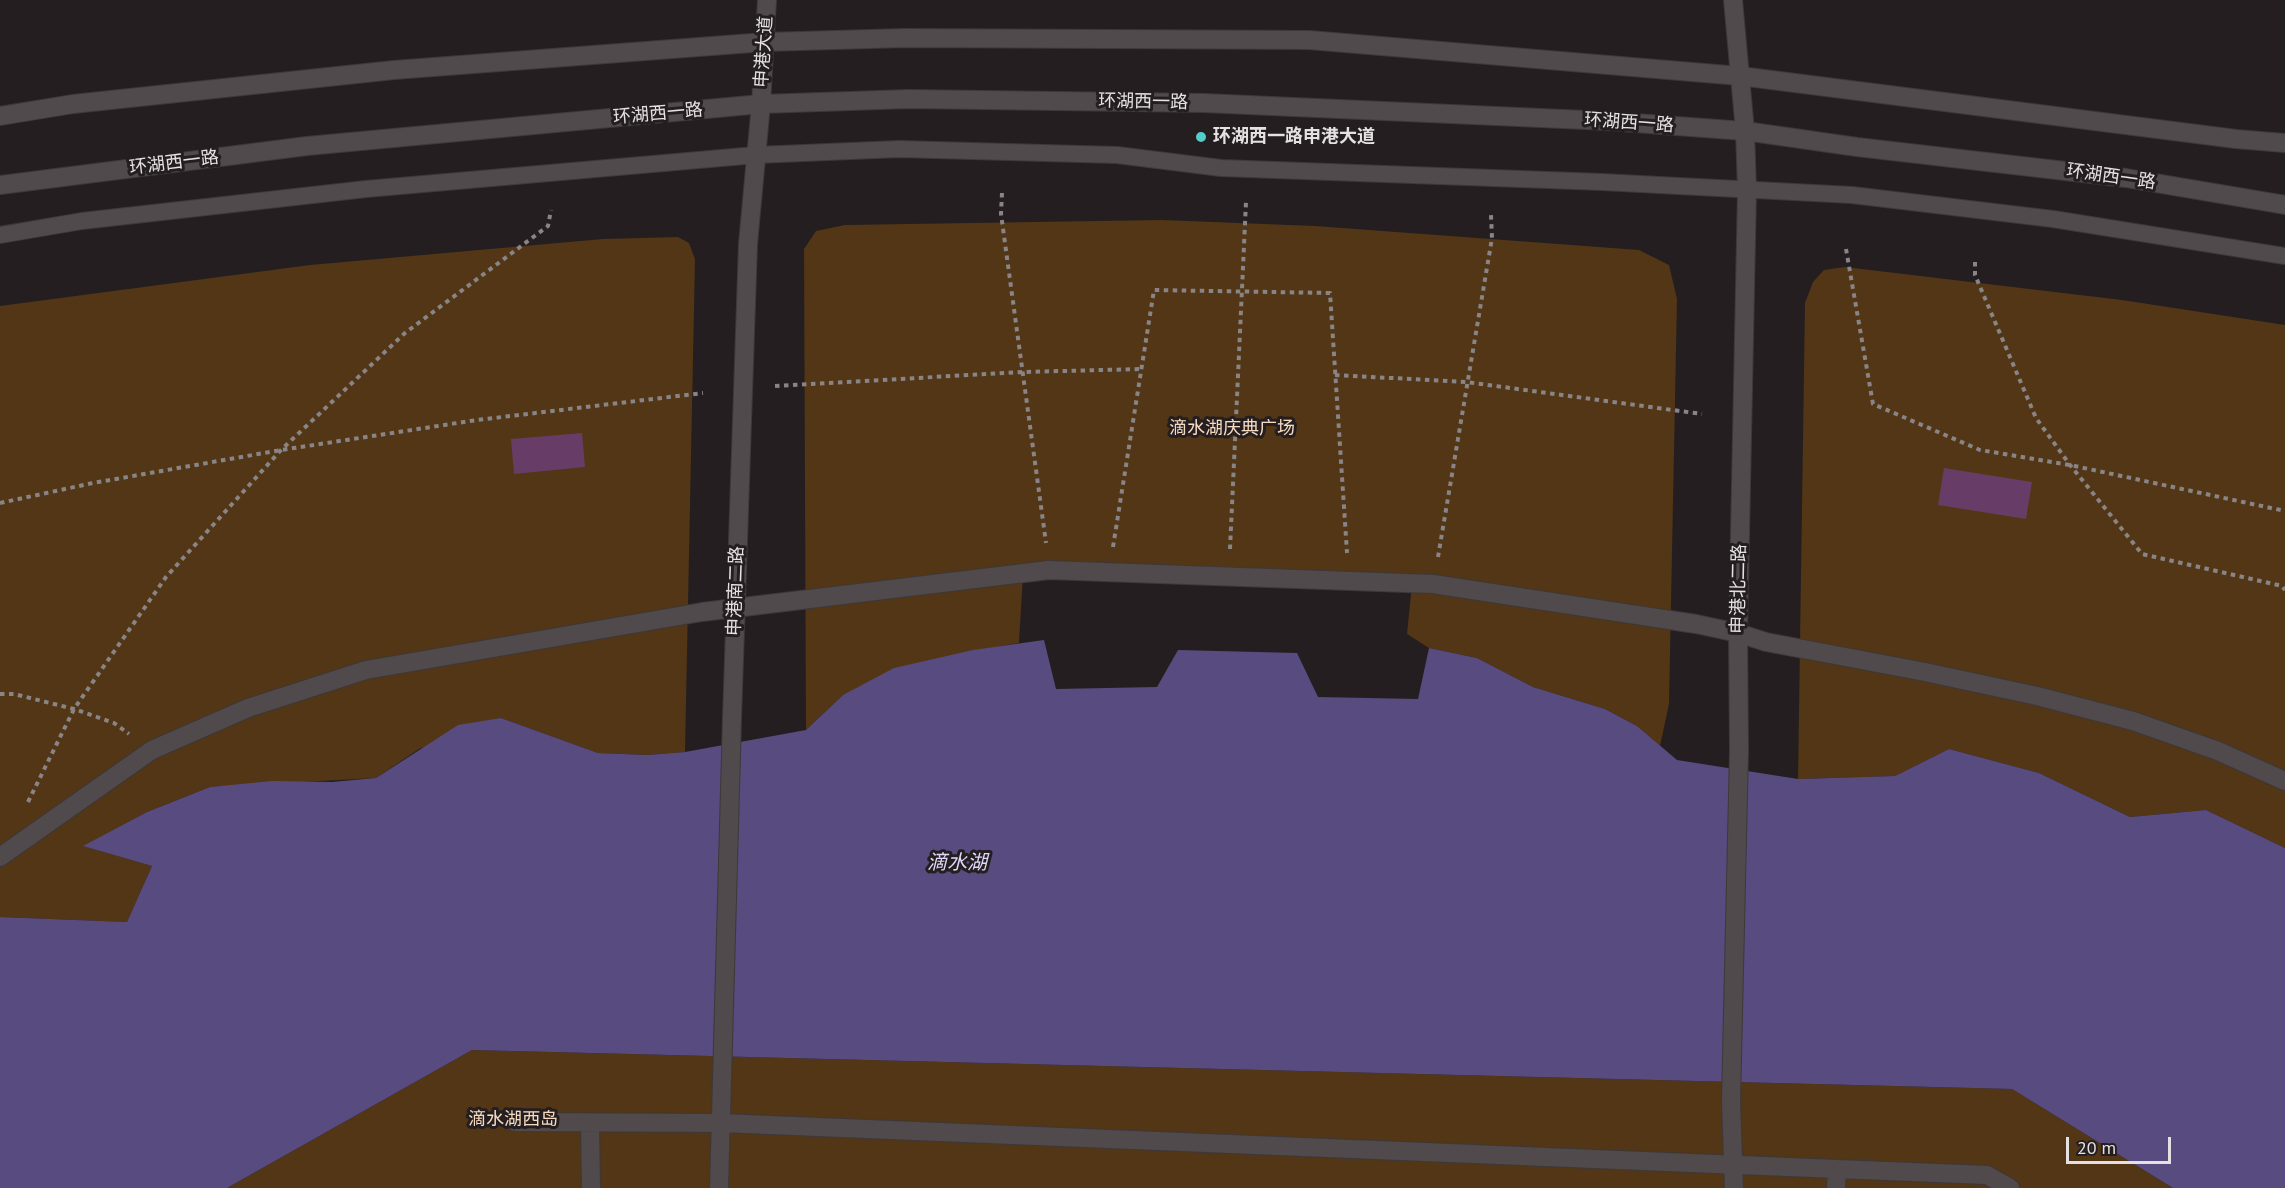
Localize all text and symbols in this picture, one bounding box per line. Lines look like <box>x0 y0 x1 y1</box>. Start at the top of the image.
street label: 申港大道 <box>751 15 777 89</box>
street label: 环湖西一路 <box>1098 90 1188 114</box>
street label: 环湖西一路 <box>612 99 704 129</box>
street label: 环湖西一路 <box>1583 109 1675 137</box>
place label: 环湖西一路申港大道 <box>1213 126 1375 148</box>
marker: 环湖西一路申港大道 <box>1194 130 1208 144</box>
street label: 环湖西一路 <box>128 147 220 179</box>
street label: 环湖西一路 <box>2065 160 2157 194</box>
park label: 滴水湖庆典广场 <box>1169 418 1295 440</box>
street label: 申港北二路 <box>1727 544 1751 634</box>
street label: 申港南二路 <box>724 546 748 636</box>
water label: 滴水湖 <box>927 851 987 875</box>
park label: 滴水湖西岛 <box>468 1109 558 1131</box>
scale bar <box>2069 1125 2174 1163</box>
text: 20 m <box>2077 1136 2116 1159</box>

